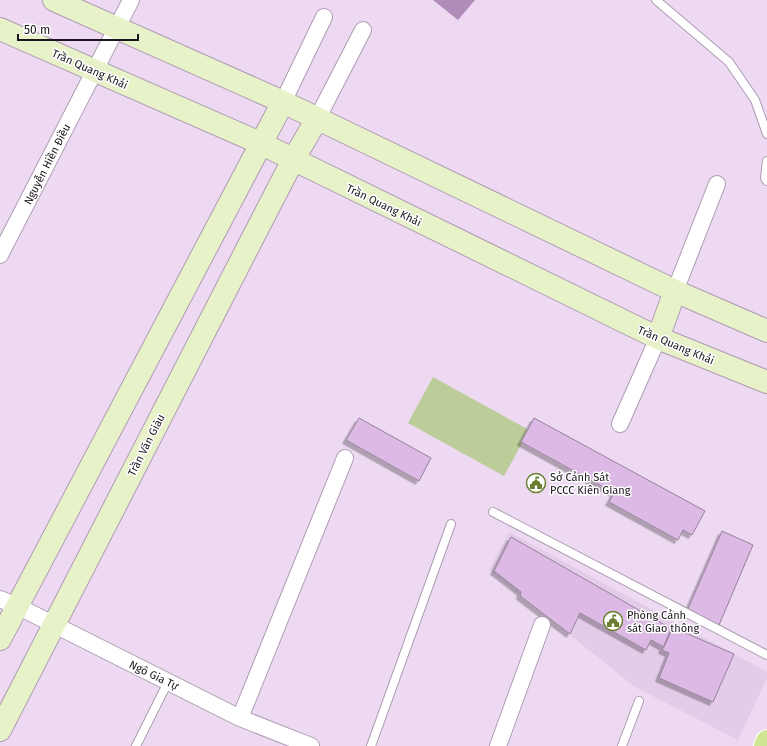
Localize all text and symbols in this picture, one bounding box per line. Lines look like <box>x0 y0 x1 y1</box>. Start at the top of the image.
scale bar <box>18 16 138 42</box>
text: 50 m <box>24 23 50 37</box>
street label: Trần Quang Khải <box>50 47 130 92</box>
street label: Nguyễn Hiền Điều <box>21 122 73 207</box>
street label: Trần Quang Khải <box>344 182 423 229</box>
street label: Trần Quang Khải <box>636 324 716 367</box>
street label: Trần Văn Giàu <box>125 412 168 478</box>
place label: Sở Cảnh Sát PCCC Kiên Giang <box>550 471 631 497</box>
public building icon: Sở Cảnh Sát PCCC Kiên Giang <box>525 472 547 494</box>
place label: Phòng Cảnh sát Giao thông <box>627 609 700 635</box>
public building icon: Phòng Cảnh sát Giao thông <box>602 610 624 632</box>
street label: Ngô Gia Tự <box>127 658 181 693</box>

